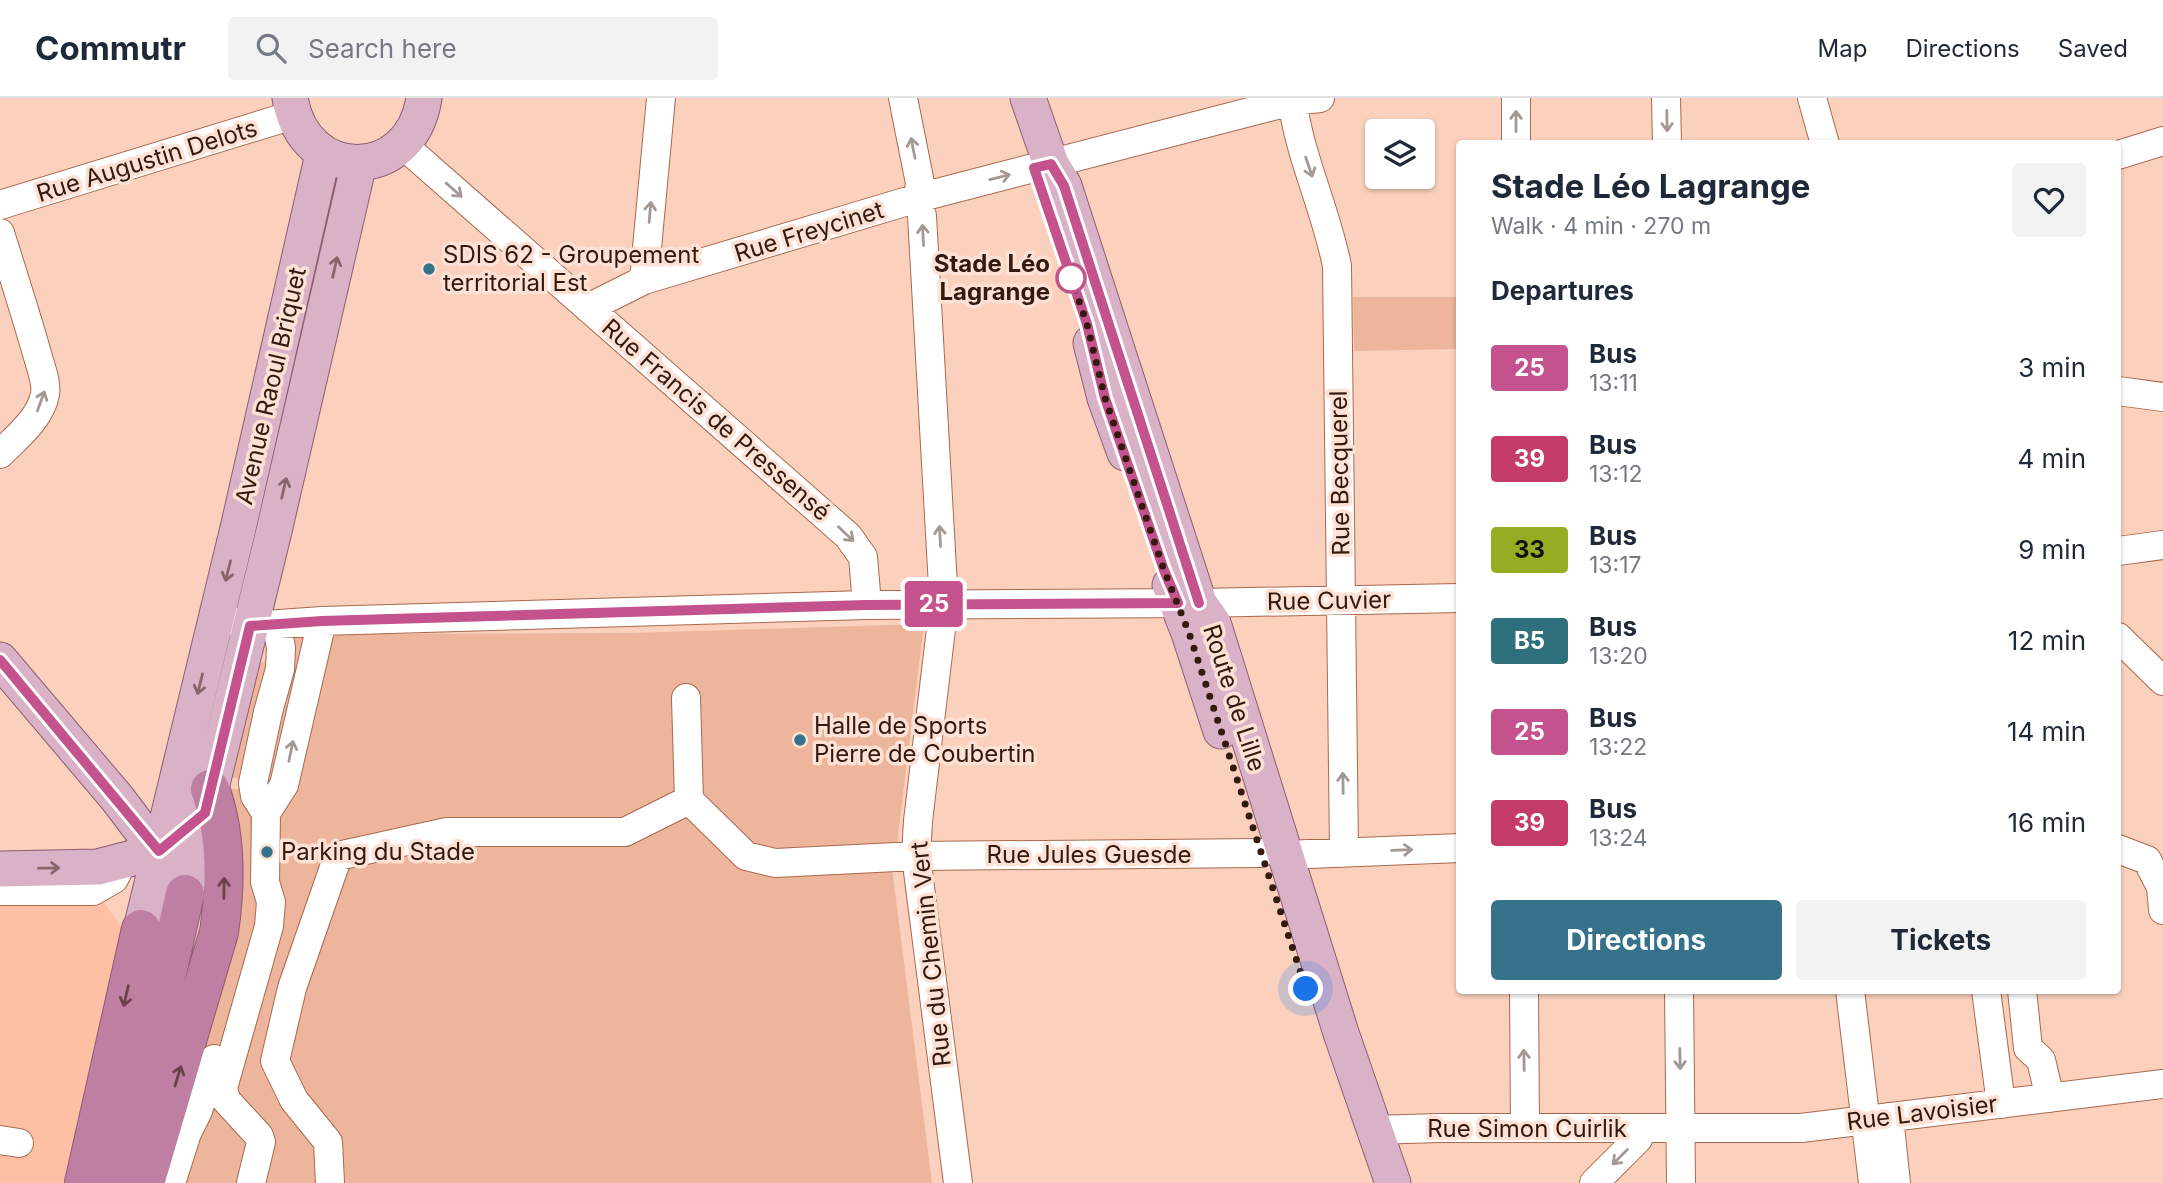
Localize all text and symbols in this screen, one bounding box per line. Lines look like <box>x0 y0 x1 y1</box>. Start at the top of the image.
search box <box>228 17 718 80</box>
text: Commutr <box>35 28 186 68</box>
icon: search <box>252 29 290 67</box>
text: Search here <box>308 33 457 64</box>
text: Map <box>1818 34 1867 63</box>
text: Directions <box>1905 34 2020 63</box>
text: Saved <box>2058 34 2128 63</box>
one-way arrow <box>1660 109 1673 132</box>
one-way arrow <box>1509 110 1523 133</box>
street label: Rue Augustin Delots <box>33 113 261 208</box>
map controls <box>1365 119 1435 189</box>
button: layers <box>1365 119 1435 189</box>
one-way arrow <box>906 137 919 160</box>
one-way arrow <box>1303 156 1316 178</box>
button: heart <box>2012 163 2086 237</box>
text: Stade Léo Lagrange <box>1491 166 1811 206</box>
one-way arrow <box>989 170 1011 183</box>
one-way arrow <box>445 182 463 198</box>
street label: Rue Freycinet <box>731 195 887 268</box>
one-way arrow <box>644 201 657 224</box>
text: Walk · 4 min · 270 m <box>1491 212 1711 240</box>
one-way arrow <box>916 224 929 247</box>
place label: SDIS 62 - Groupement territorial Est <box>443 240 699 297</box>
place label: Stade Léo Lagrange <box>934 249 1050 306</box>
one-way arrow <box>329 256 342 278</box>
marker: SDIS 62 - Groupement territorial Est <box>421 261 437 277</box>
marker: Stade Léo Lagrange <box>1056 263 1086 293</box>
street label: Avenue Raoul Briquet <box>229 264 312 507</box>
text: Departures <box>1491 275 1634 306</box>
street label: Rue Francis de Pressensé <box>596 313 836 527</box>
text: Bus <box>1589 338 1637 369</box>
text: 3 min <box>2018 352 2086 383</box>
text: 25 <box>1514 353 1545 382</box>
text: 13:11 <box>1589 369 1638 397</box>
street label: Rue Becquerel <box>1324 390 1355 556</box>
one-way arrow <box>36 391 48 412</box>
text: Bus <box>1589 429 1637 460</box>
text: 4 min <box>2017 443 2086 474</box>
text: 39 <box>1514 444 1545 473</box>
text: 13:12 <box>1589 460 1643 488</box>
one-way arrow <box>278 477 291 500</box>
text: Bus <box>1589 520 1637 551</box>
one-way arrow <box>933 525 946 547</box>
one-way arrow <box>837 526 854 543</box>
text: 9 min <box>2018 534 2086 565</box>
text: 33 <box>1514 535 1545 564</box>
text: 13:17 <box>1589 551 1642 579</box>
one-way arrow <box>221 559 234 582</box>
line badge: 25 <box>902 581 965 627</box>
street label: Rue Cuvier <box>1267 585 1391 616</box>
text: 25 <box>919 589 949 618</box>
text: Bus <box>1589 611 1637 642</box>
street label: Route de Lille <box>1197 621 1272 775</box>
text: 12 min <box>2008 625 2086 656</box>
text: B5 <box>1514 626 1545 655</box>
text: 13:20 <box>1589 642 1648 670</box>
one-way arrow <box>193 672 206 695</box>
text: Bus <box>1589 702 1637 733</box>
place label: Halle de Sports Pierre de Coubertin <box>814 711 1035 768</box>
text: 14 min <box>2007 716 2086 747</box>
text: 25 <box>1514 717 1545 746</box>
marker: Halle de Sports Pierre de Coubertin <box>792 732 808 748</box>
text: 13:22 <box>1589 733 1647 761</box>
one-way arrow <box>285 740 299 763</box>
one-way arrow <box>1336 772 1350 795</box>
text: Bus <box>1589 793 1637 824</box>
text: 16 min <box>2008 807 2086 838</box>
text: 39 <box>1514 808 1545 837</box>
text: 13:24 <box>1589 824 1648 852</box>
place label: Parking du Stade <box>281 837 475 866</box>
street label: Rue du Chemin Vert <box>904 840 957 1068</box>
street label: Rue Jules Guesde <box>987 840 1191 869</box>
one-way arrow <box>1390 843 1413 856</box>
marker: Parking du Stade <box>259 844 275 860</box>
one-way arrow <box>37 861 60 875</box>
one-way arrow <box>217 877 231 900</box>
button: Directions <box>1491 900 1782 980</box>
button: Tickets <box>1796 900 2086 980</box>
your location <box>1288 971 1323 1006</box>
one-way arrow <box>119 984 132 1007</box>
one-way arrow <box>1673 1047 1687 1070</box>
one-way arrow <box>1517 1049 1531 1072</box>
one-way arrow <box>172 1066 185 1088</box>
street label: Rue Lavoisier <box>1845 1089 1999 1136</box>
street label: Rue Simon Cuirlik <box>1427 1114 1627 1143</box>
one-way arrow <box>1612 1148 1629 1165</box>

